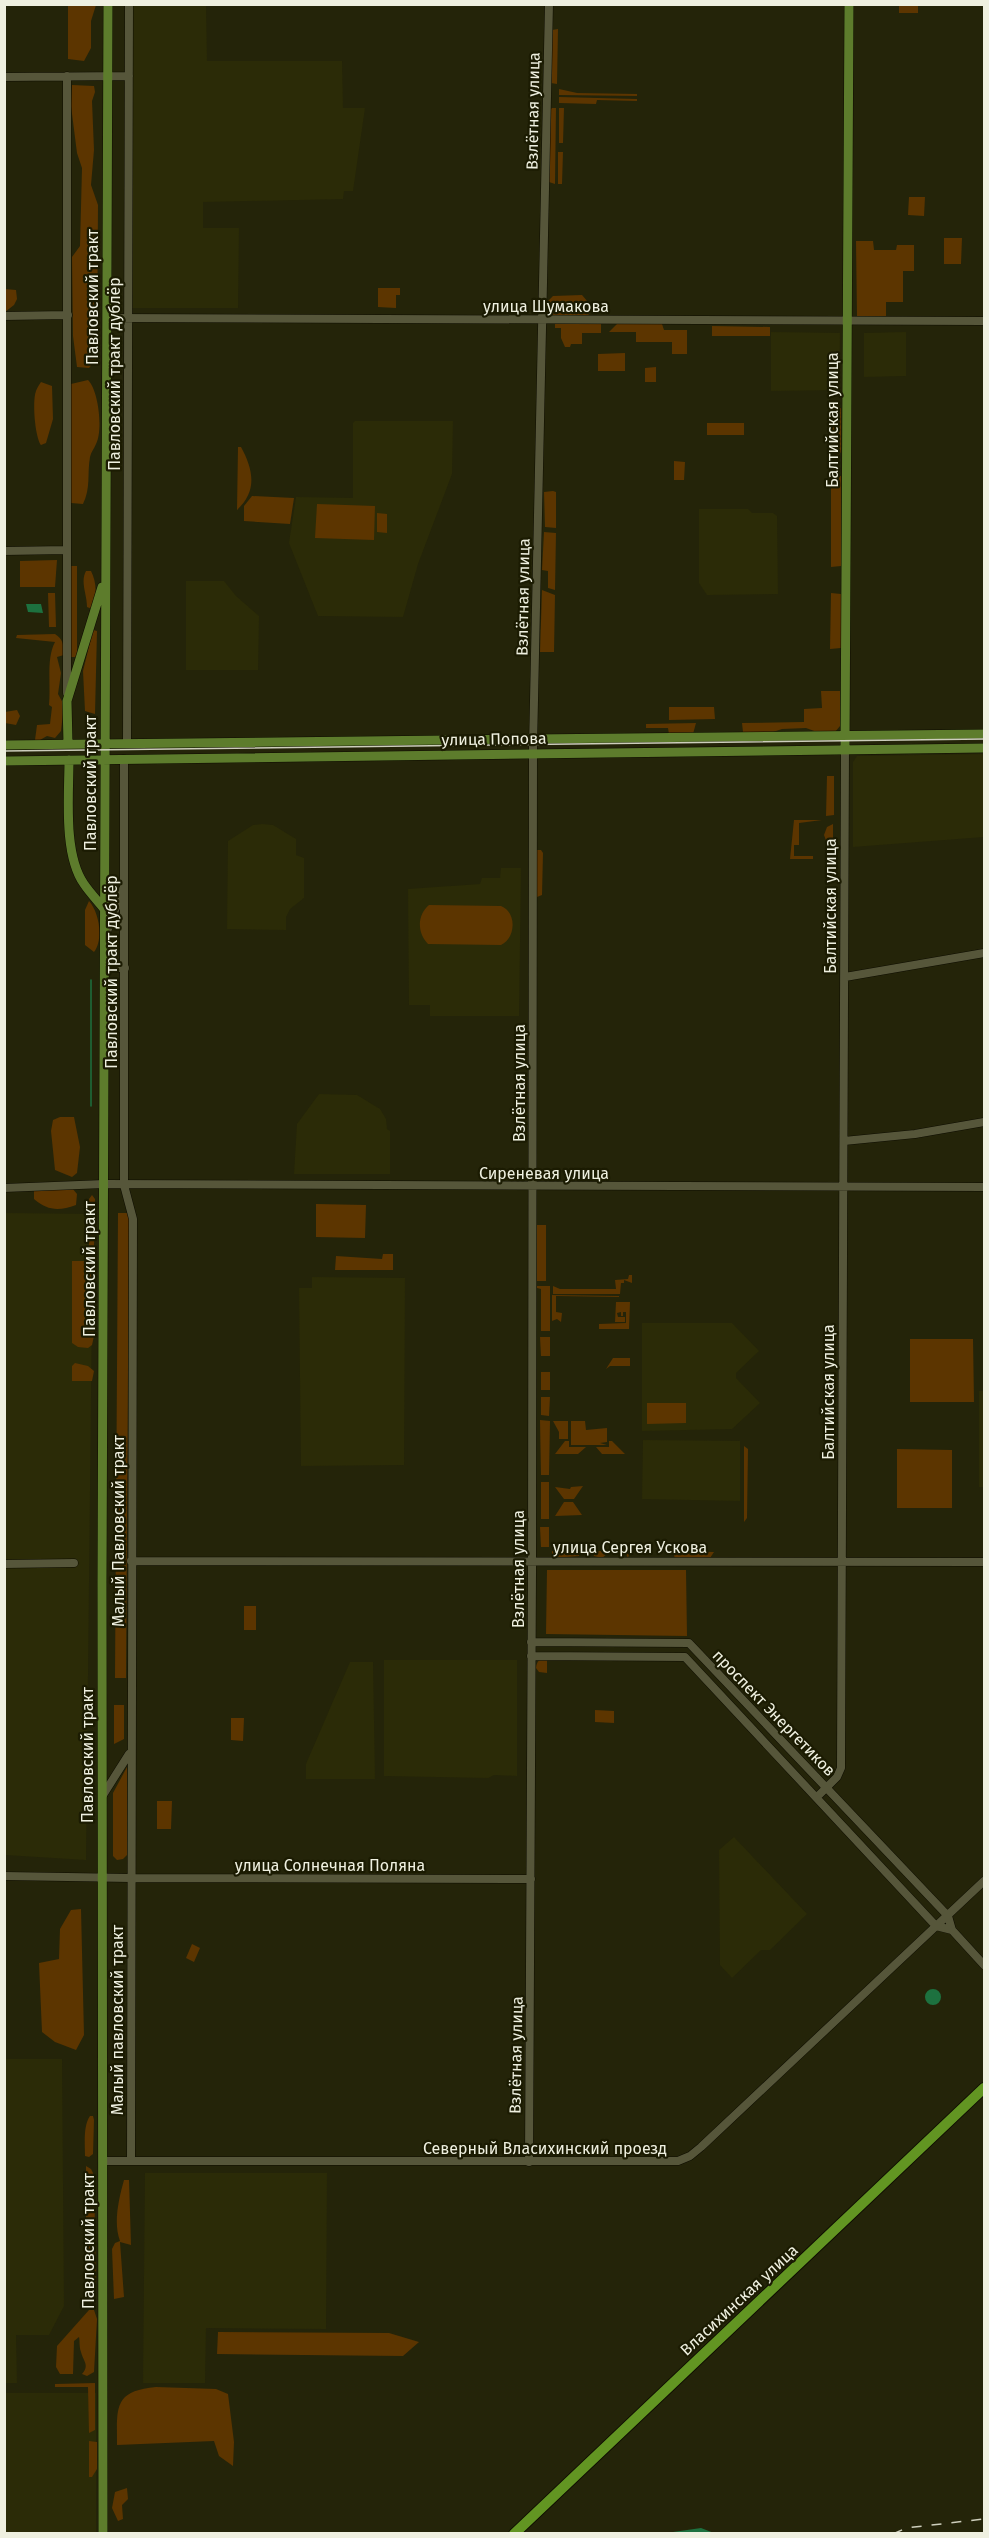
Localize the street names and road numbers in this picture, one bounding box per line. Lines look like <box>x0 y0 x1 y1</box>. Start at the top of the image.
street label: Взлётная улица <box>522 52 544 170</box>
street label: Павловский тракт <box>83 228 102 365</box>
street label: Павловский тракт дублёр <box>105 277 124 471</box>
street label: улица Шумакова <box>483 297 609 316</box>
street label: Балтийская улица <box>823 352 842 488</box>
street label: Взлётная улица <box>512 538 534 656</box>
street label: Павловский тракт <box>81 714 100 851</box>
street label: улица Попова <box>441 729 547 749</box>
street label: Балтийская улица <box>821 838 840 974</box>
street label: Павловский тракт дублёр <box>102 875 121 1069</box>
street label: Взлётная улица <box>510 1024 529 1142</box>
street label: Сиреневая улица <box>479 1164 609 1183</box>
street label: Павловский тракт <box>80 1200 99 1337</box>
street label: Балтийская улица <box>819 1324 838 1460</box>
street label: Малый Павловский тракт <box>109 1434 128 1627</box>
street label: Взлётная улица <box>509 1510 528 1628</box>
street label: улица Сергея Ускова <box>553 1538 707 1557</box>
street label: проспект Энергетиков <box>709 1646 839 1780</box>
street label: Павловский тракт <box>78 1686 97 1823</box>
street label: улица Солнечная Поляна <box>235 1856 425 1875</box>
street label: Малый павловский тракт <box>108 1924 127 2115</box>
street label: Взлётная улица <box>505 1996 527 2114</box>
street label: Северный Власихинский проезд <box>423 2139 667 2158</box>
street label: Павловский тракт <box>79 2172 98 2309</box>
street label: Власихинская улица <box>676 2241 802 2359</box>

